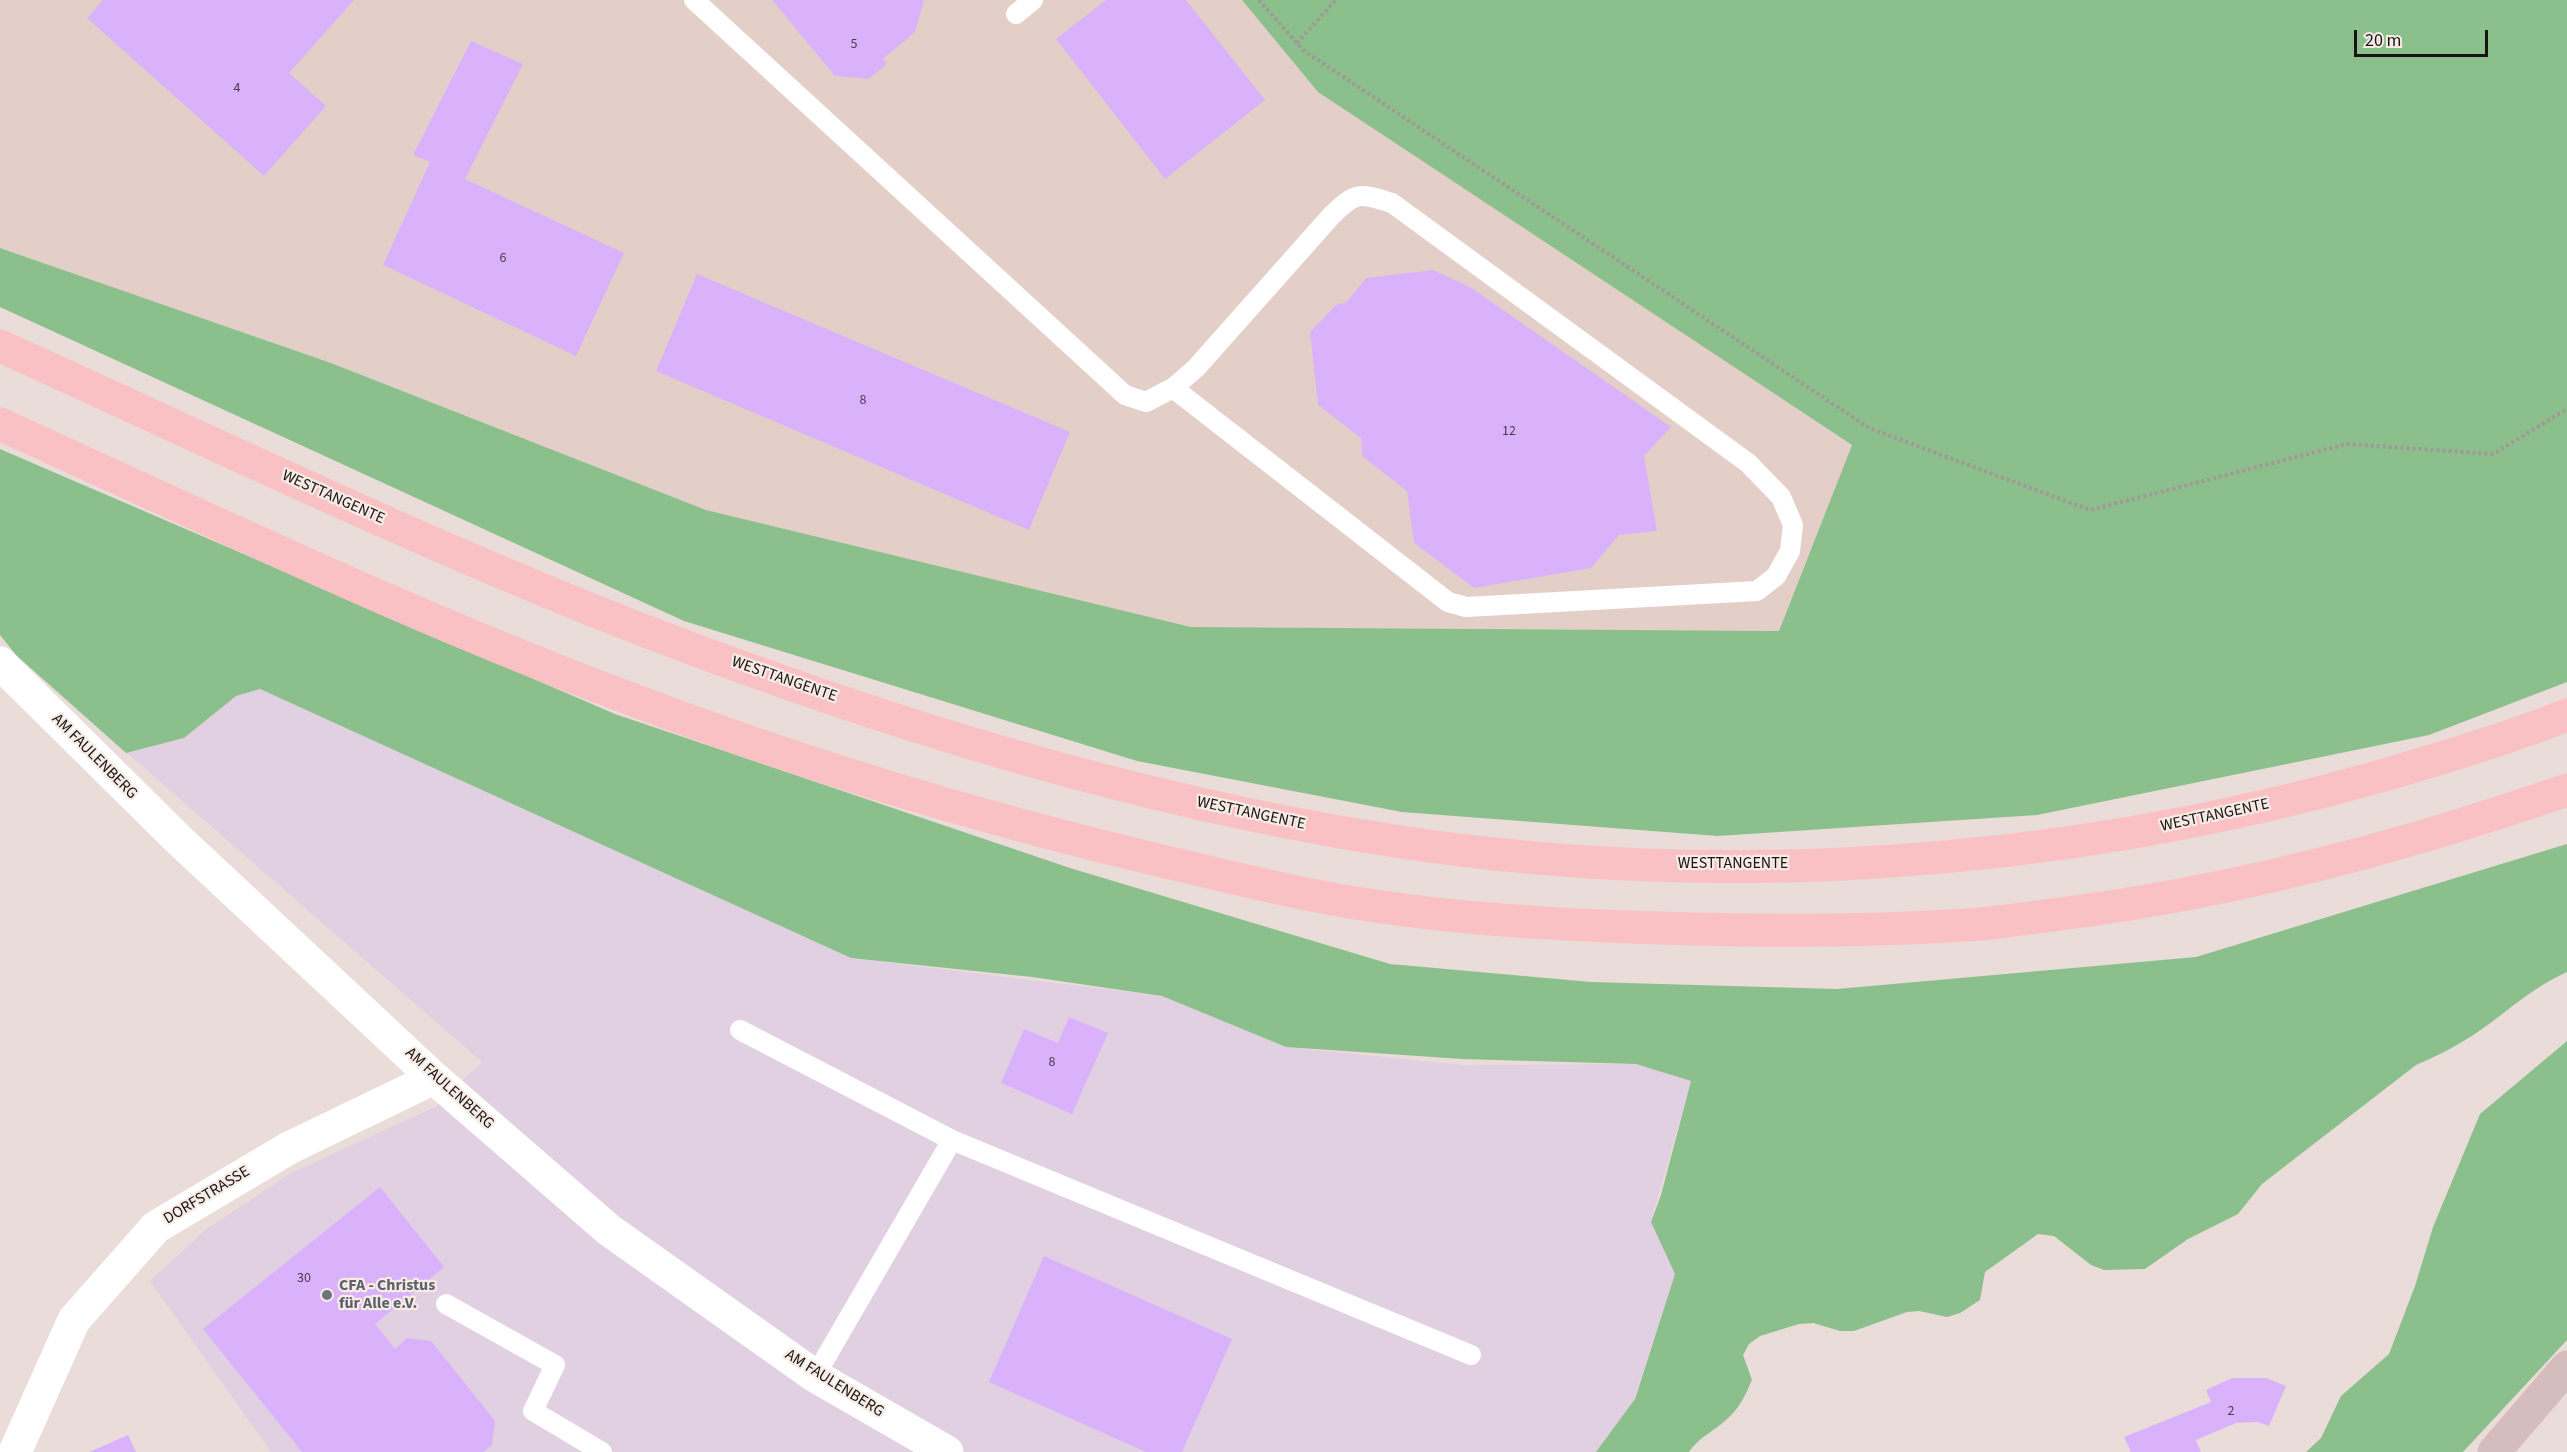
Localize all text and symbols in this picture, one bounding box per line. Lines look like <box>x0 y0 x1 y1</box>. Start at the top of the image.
scale bar <box>2357 18 2490 56</box>
text: 20 m <box>2365 28 2401 53</box>
house number: 5 <box>851 37 857 53</box>
house number: 4 <box>234 81 240 97</box>
house number: 6 <box>500 251 506 267</box>
house number: 8 <box>860 393 866 409</box>
house number: 12 <box>1502 424 1516 440</box>
street label: WESTTANGENTE <box>279 467 387 529</box>
street label: WESTTANGENTE <box>729 653 839 707</box>
street label: AM FAULENBERG <box>47 710 141 804</box>
street label: WESTTANGENTE <box>1195 793 1307 835</box>
street label: WESTTANGENTE <box>2159 795 2271 837</box>
street label: WESTTANGENTE <box>1678 854 1788 874</box>
street label: AM FAULENBERG <box>401 1044 497 1134</box>
house number: 8 <box>1049 1055 1055 1071</box>
street label: DORFSTRASSE <box>160 1163 254 1229</box>
house number: 30 <box>297 1271 311 1287</box>
place label: CFA - Christus für Alle e.V. <box>339 1276 435 1314</box>
marker: CFA - Christus für Alle e.V. <box>320 1288 334 1302</box>
street label: AM FAULENBERG <box>781 1346 887 1422</box>
house number: 2 <box>2228 1404 2234 1420</box>

